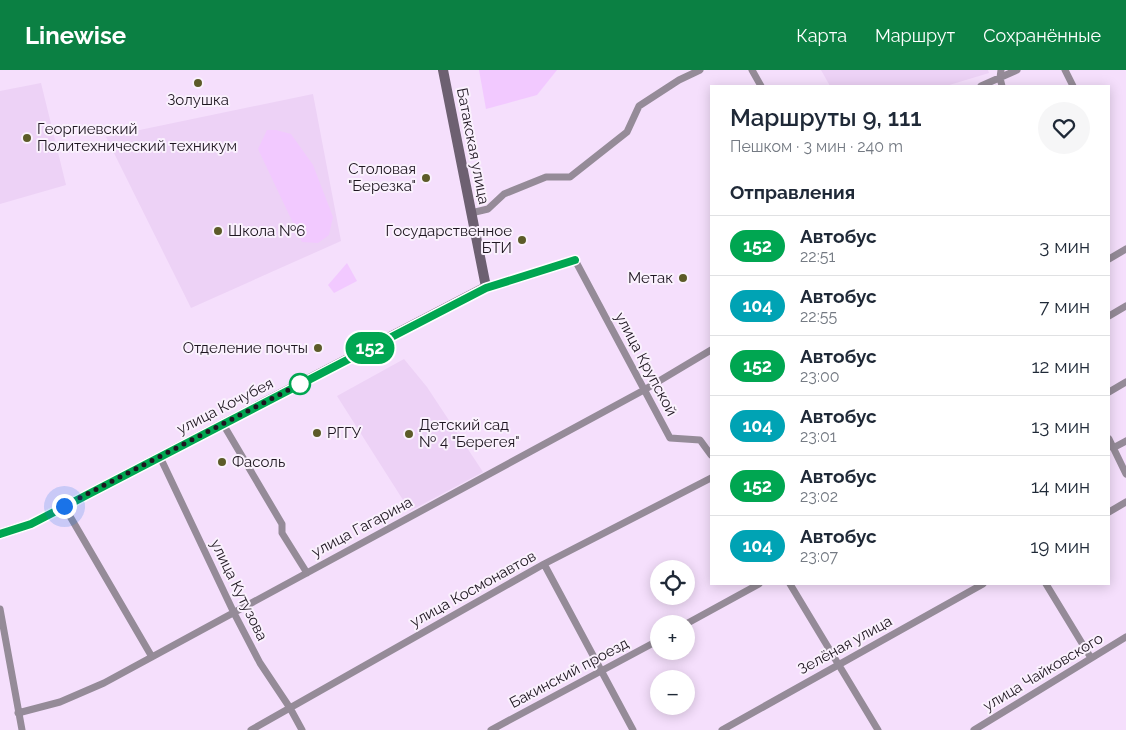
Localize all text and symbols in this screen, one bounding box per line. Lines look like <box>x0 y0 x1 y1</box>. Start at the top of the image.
text: Linewise <box>25 21 126 50</box>
text: Карта <box>796 25 847 46</box>
text: Маршрут <box>875 25 955 46</box>
text: Сохранённые <box>983 25 1101 46</box>
marker: Золушка <box>192 77 204 89</box>
street label: Батакская улица <box>453 86 493 206</box>
place label: Золушка <box>167 91 229 109</box>
button: heart <box>1038 102 1090 154</box>
text: Маршруты 9, 111 <box>730 103 922 132</box>
place label: Георгиевский Политехнический техникум <box>37 120 237 155</box>
marker: Георгиевский Политехнический техникум <box>21 132 33 144</box>
text: Пешком · 3 мин · 240 m <box>730 137 903 156</box>
place label: Столовая "Березка" <box>348 160 416 195</box>
marker: Столовая "Березка" <box>420 172 432 184</box>
text: Отправления <box>730 181 855 203</box>
place label: Школа №6 <box>228 222 305 240</box>
place label: Государственное БТИ <box>386 222 512 257</box>
marker: Школа №6 <box>212 225 224 237</box>
text: Автобус <box>800 225 877 247</box>
marker: Государственное БТИ <box>516 234 528 246</box>
text: 152 <box>743 235 772 256</box>
text: 3 мин <box>1039 235 1090 257</box>
text: 22:51 <box>800 247 835 266</box>
place label: Метак <box>628 269 673 287</box>
marker: Метак <box>677 272 689 284</box>
text: Автобус <box>800 285 877 307</box>
text: 104 <box>742 295 773 316</box>
text: 7 мин <box>1039 295 1090 317</box>
text: 22:55 <box>800 307 837 326</box>
street label: улица Крупской <box>611 309 681 419</box>
line badge: 152 <box>341 332 399 364</box>
text: 152 <box>355 337 385 358</box>
place label: Отделение почты <box>183 339 308 357</box>
marker: Отделение почты <box>312 342 324 354</box>
text: Автобус <box>800 345 877 367</box>
text: 152 <box>743 355 772 376</box>
text: 12 мин <box>1031 355 1090 377</box>
text: 23:00 <box>800 367 839 386</box>
unlabelled marker <box>289 373 311 395</box>
street label: улица Кочубея <box>174 374 276 438</box>
text: Автобус <box>800 405 877 427</box>
text: 104 <box>742 415 773 436</box>
text: 13 мин <box>1031 415 1090 437</box>
place label: Детский сад № 4 "Берегея" <box>419 416 520 451</box>
place label: РГГУ <box>327 424 362 442</box>
marker: РГГУ <box>311 427 323 439</box>
text: 23:01 <box>800 427 837 446</box>
marker: Детский сад № 4 "Берегея" <box>403 428 415 440</box>
place label: Фасоль <box>232 453 285 471</box>
marker: Фасоль <box>216 456 228 468</box>
text: Автобус <box>800 465 877 487</box>
text: 152 <box>743 475 772 496</box>
text: 14 мин <box>1031 475 1090 497</box>
text: 23:02 <box>800 487 838 506</box>
street label: улица Гагарина <box>309 493 415 561</box>
your location <box>52 494 77 519</box>
text: Автобус <box>800 525 877 547</box>
text: 104 <box>742 535 773 556</box>
text: 19 мин <box>1030 535 1090 557</box>
street label: улица Кутузова <box>207 536 271 644</box>
street label: улица Космонавтов <box>407 547 539 631</box>
text: 23:07 <box>800 547 838 566</box>
map controls <box>650 560 695 715</box>
button: locate <box>650 560 695 605</box>
street label: Зелёная улица <box>795 612 895 678</box>
button: + <box>650 615 695 660</box>
street label: улица Чайковского <box>980 629 1106 715</box>
street label: Бакинский проезд <box>506 634 632 712</box>
button: − <box>650 670 695 715</box>

